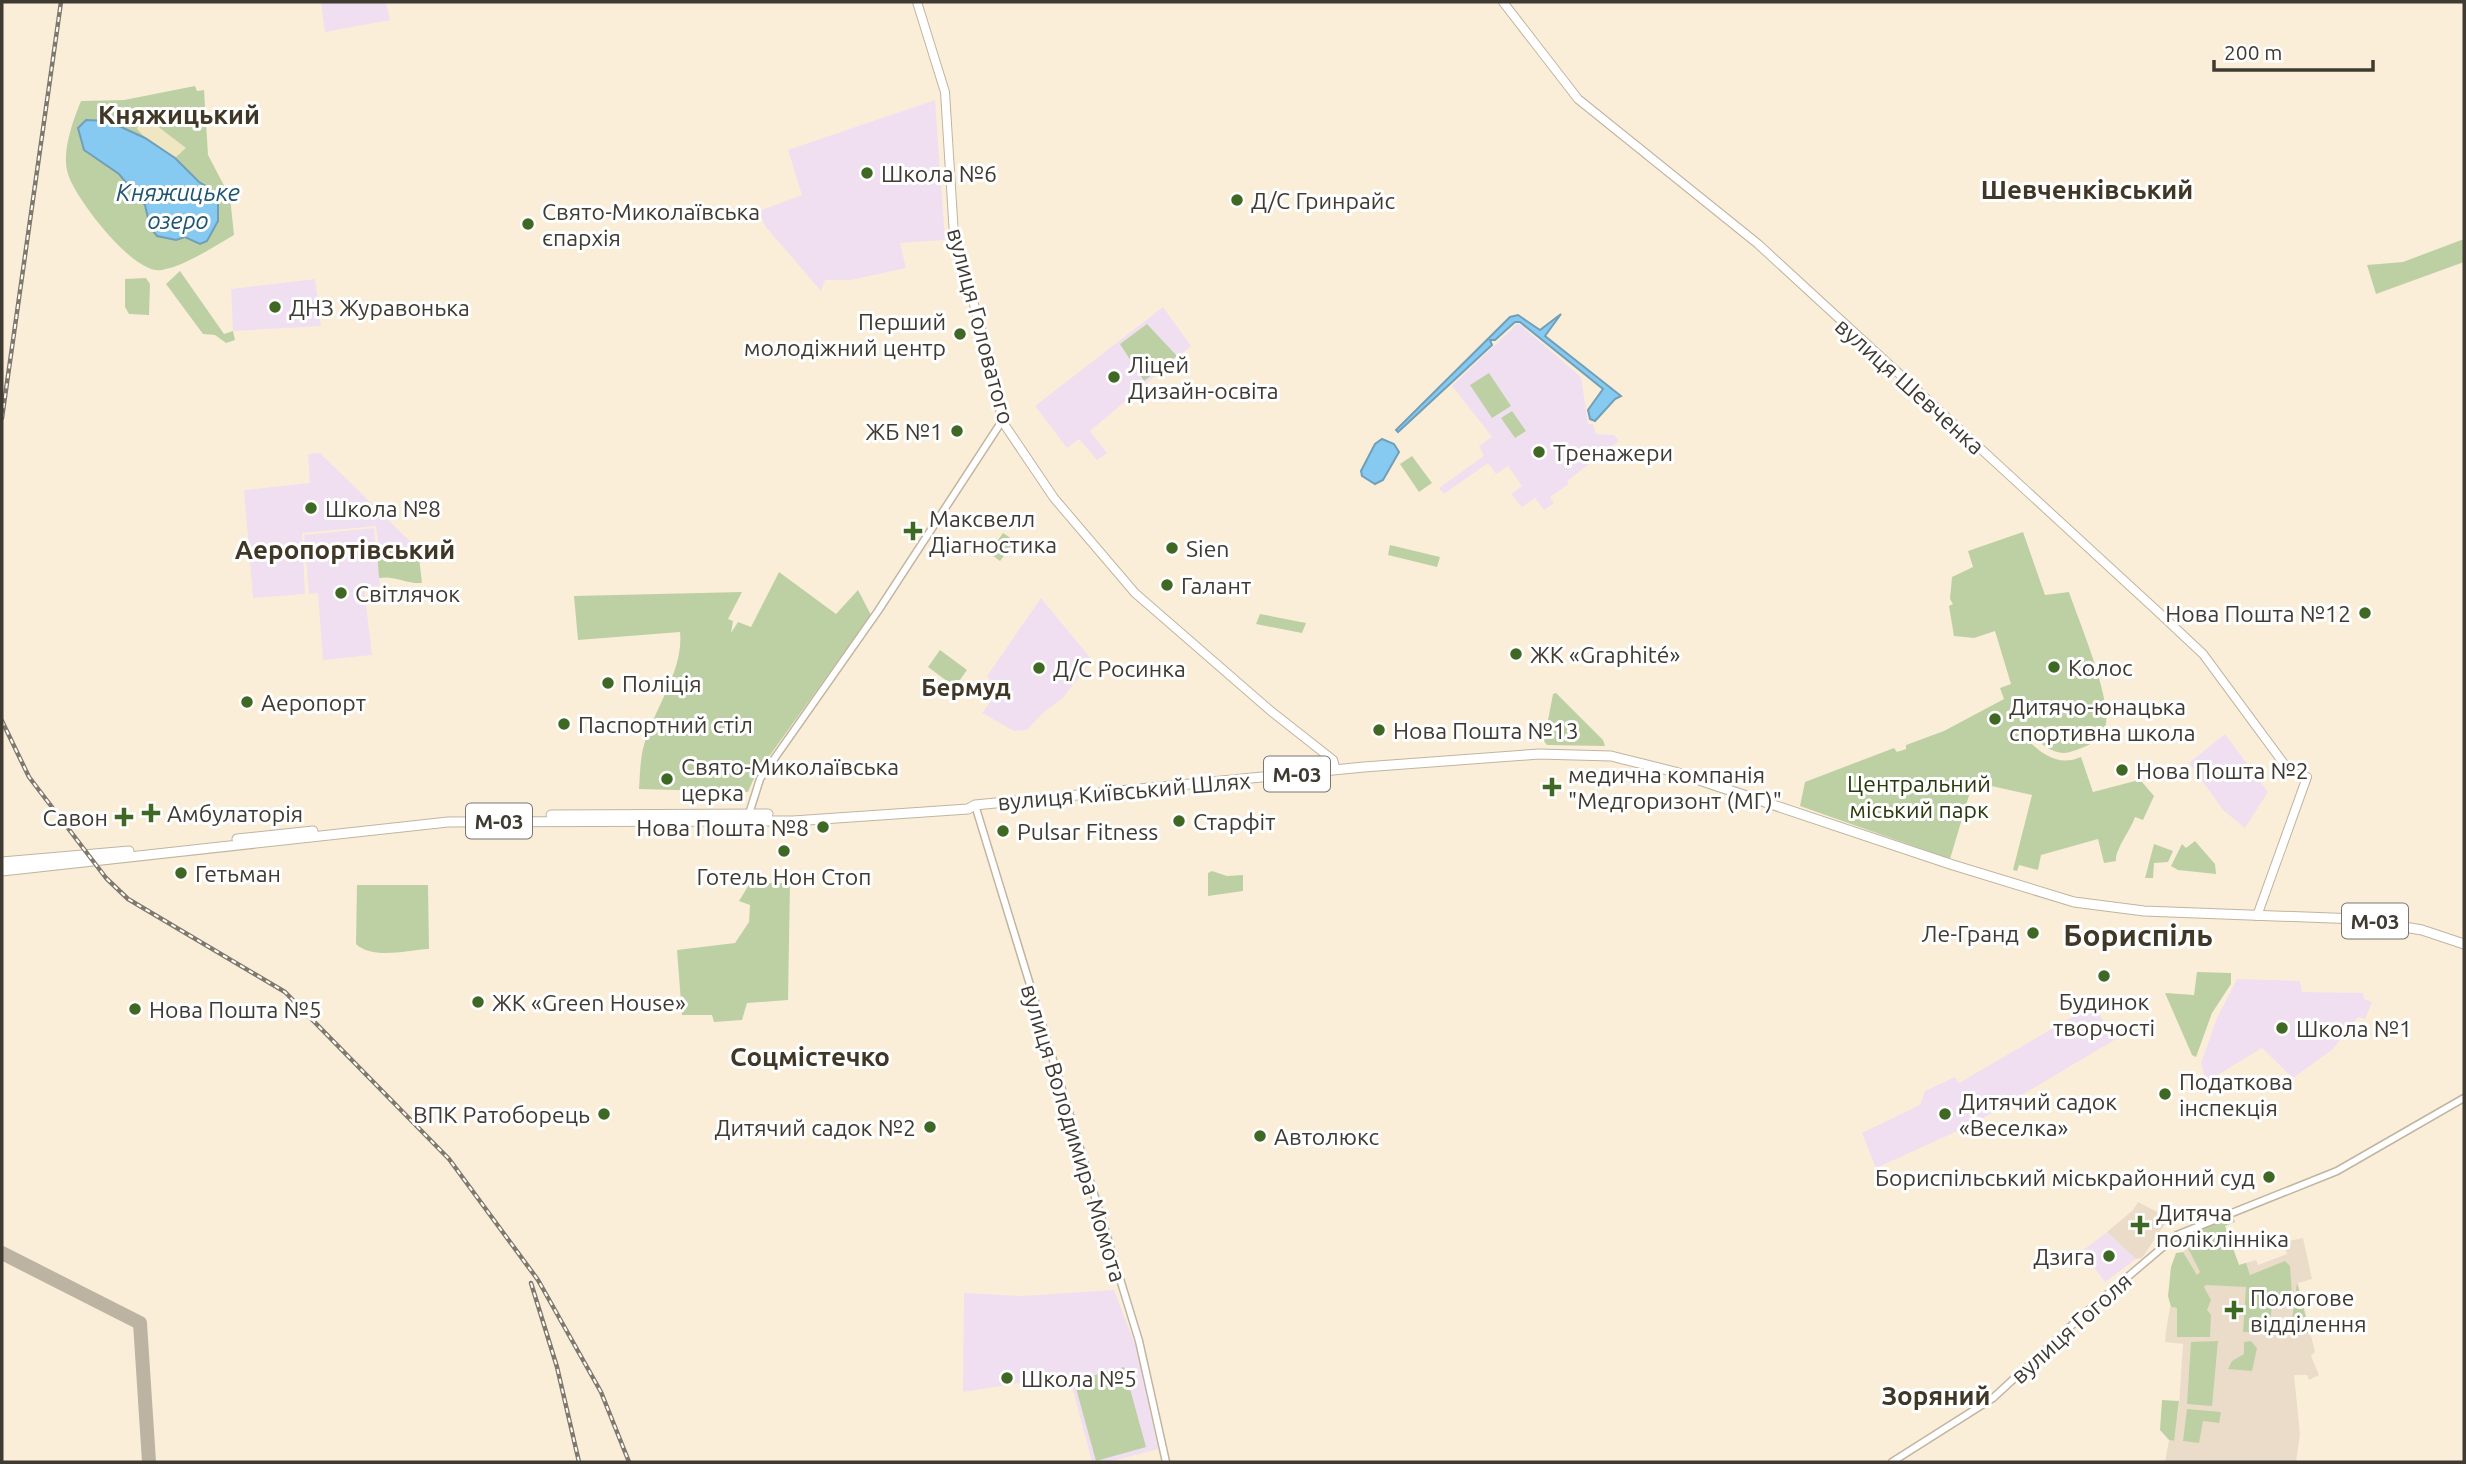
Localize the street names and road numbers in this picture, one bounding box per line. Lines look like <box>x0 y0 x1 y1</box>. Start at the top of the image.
street label: вулиця Головатого <box>943 225 1019 427</box>
street label: вулиця Шевченка <box>1831 313 1989 459</box>
road number: М-03 <box>1264 756 1330 792</box>
street label: вулиця Київський Шлях <box>996 767 1252 815</box>
road number: М-03 <box>466 804 532 838</box>
road number: М-03 <box>2342 904 2408 939</box>
street label: вулиця Володимира Момота <box>1017 981 1131 1285</box>
street label: вулиця Гоголя <box>2006 1268 2136 1388</box>

